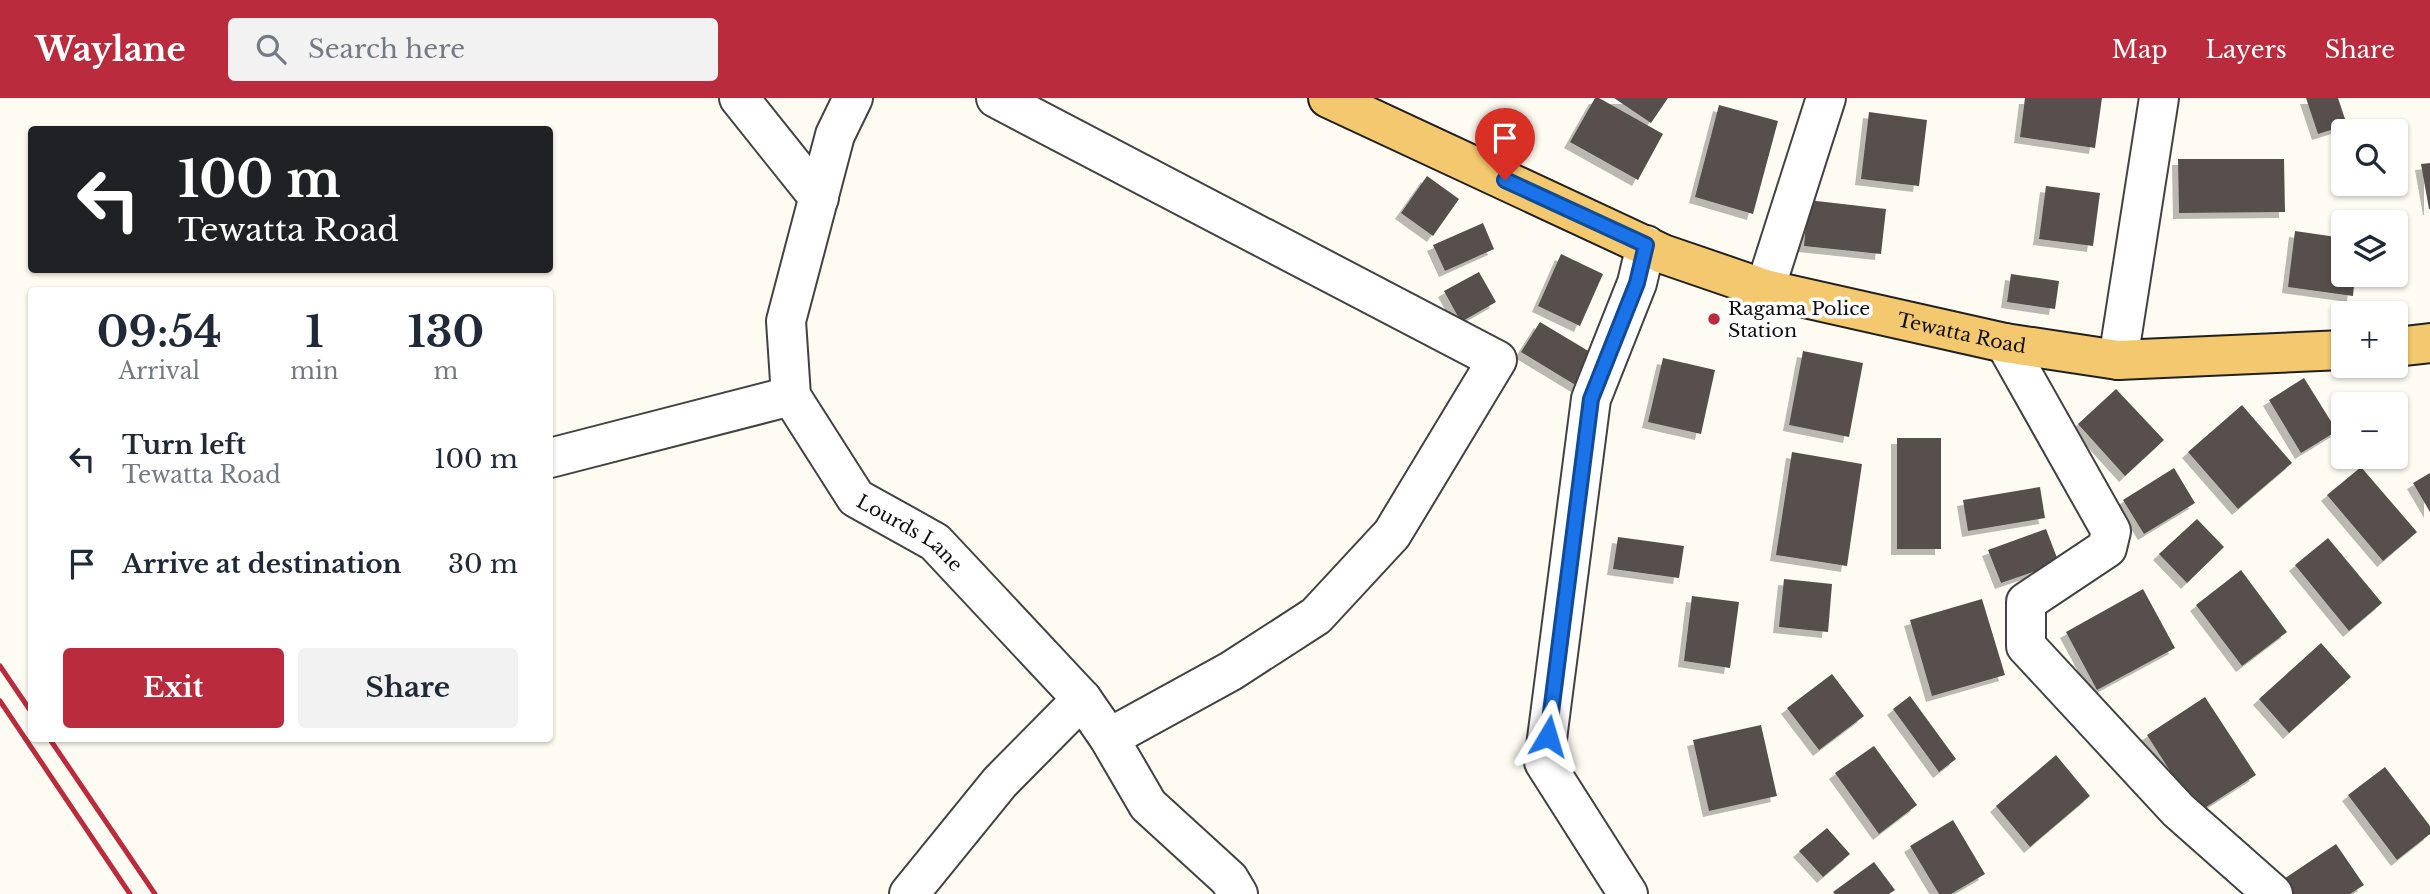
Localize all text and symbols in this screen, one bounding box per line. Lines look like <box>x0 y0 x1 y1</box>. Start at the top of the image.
search box <box>228 18 718 81</box>
text: Waylane <box>35 29 186 70</box>
icon: search <box>252 30 290 68</box>
text: Search here <box>308 33 465 65</box>
text: Map <box>2112 35 2168 64</box>
text: Layers <box>2206 35 2287 64</box>
text: Share <box>2325 35 2395 64</box>
pin <box>1475 108 1535 180</box>
icon: arrive <box>1486 119 1524 157</box>
map controls <box>2331 119 2408 469</box>
button: search <box>2331 119 2408 196</box>
text: 100 m <box>178 149 341 210</box>
icon: left <box>63 154 154 245</box>
text: Tewatta Road <box>178 210 399 250</box>
button: layers <box>2331 210 2408 287</box>
place label: Ragama Police Station <box>1728 297 1870 342</box>
button: + <box>2331 301 2408 378</box>
text: 09:54 <box>97 306 222 358</box>
text: 1 <box>305 306 324 358</box>
text: 130 <box>407 306 484 358</box>
street label: Tewatta Road <box>1895 308 2028 358</box>
marker: Ragama Police Station <box>1706 311 1722 327</box>
text: Arrival <box>118 357 200 385</box>
text: min <box>290 357 339 385</box>
text: m <box>434 357 458 385</box>
button: − <box>2331 392 2408 469</box>
text: Turn left <box>122 429 246 461</box>
icon: left <box>63 440 101 478</box>
text: 100 m <box>434 443 518 475</box>
text: Tewatta Road <box>122 461 281 489</box>
street label: Lourds Lane <box>853 489 968 576</box>
icon: arrive <box>63 545 101 583</box>
text: Arrive at destination <box>122 548 402 580</box>
text: 30 m <box>448 548 518 580</box>
button: Exit <box>63 648 284 728</box>
button: Share <box>298 648 518 728</box>
position arrow <box>1511 699 1585 773</box>

